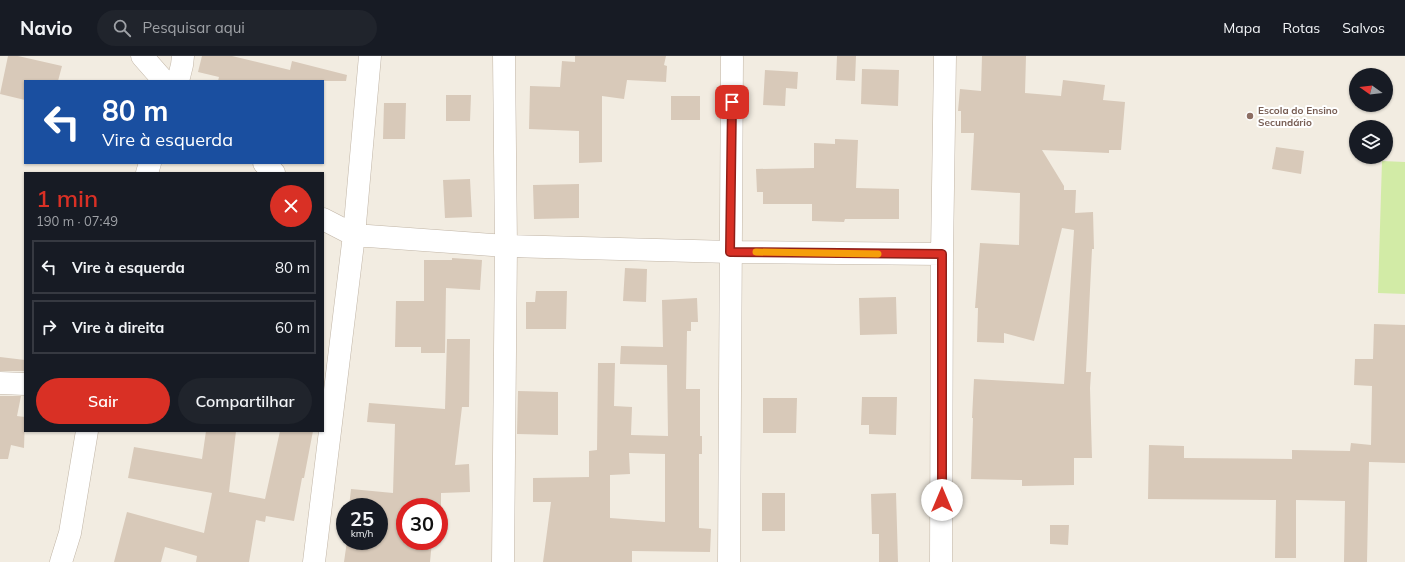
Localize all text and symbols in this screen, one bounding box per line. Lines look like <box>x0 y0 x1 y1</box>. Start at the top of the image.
search box <box>97 10 377 46</box>
text: Navio <box>20 16 73 40</box>
icon: search <box>111 17 133 39</box>
text: Pesquisar aqui <box>143 18 245 37</box>
text: Mapa <box>1223 19 1261 37</box>
text: Rotas <box>1283 19 1320 37</box>
text: Salvos <box>1342 19 1385 37</box>
north arrow <box>1349 68 1393 112</box>
map controls <box>1349 68 1393 164</box>
pin <box>715 85 749 119</box>
icon: arrive <box>721 91 743 113</box>
text: 80 m <box>102 93 168 128</box>
icon: left <box>36 96 88 148</box>
place label: Escola do Ensino Secundário <box>1258 104 1338 129</box>
marker: Escola do Ensino Secundário <box>1245 111 1255 121</box>
button: layers <box>1349 120 1393 164</box>
text: Vire à esquerda <box>102 128 233 151</box>
text: 1 min <box>36 183 98 213</box>
button: close <box>270 185 312 227</box>
text: 190 m · 07:49 <box>36 213 118 229</box>
icon: left <box>38 256 60 278</box>
text: Vire à esquerda <box>72 258 185 277</box>
text: 80 m <box>275 258 310 277</box>
icon: right <box>38 316 60 338</box>
text: Vire à direita <box>72 318 164 337</box>
text: 60 m <box>275 318 310 337</box>
button: Sair <box>36 378 170 424</box>
button: Compartilhar <box>178 378 312 424</box>
position arrow <box>921 479 963 521</box>
speed limit sign: 30 <box>396 498 448 550</box>
text: 25 <box>350 506 374 531</box>
text: km/h <box>351 527 373 540</box>

